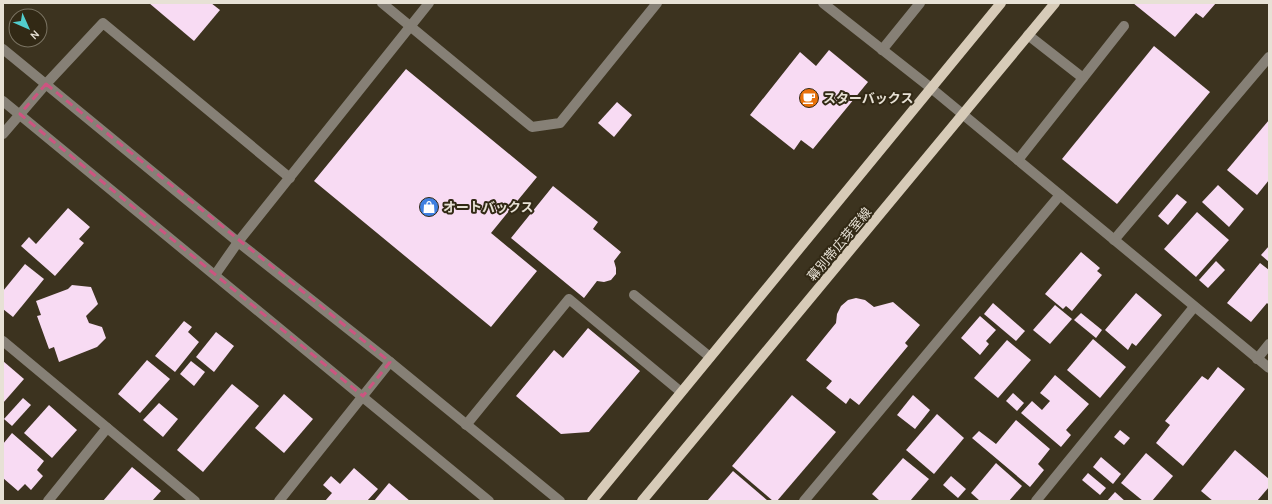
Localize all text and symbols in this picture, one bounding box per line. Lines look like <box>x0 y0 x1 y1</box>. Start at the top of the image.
north arrow <box>8 8 48 48</box>
text: N <box>27 27 42 42</box>
cafe icon: スターバックス <box>798 87 820 109</box>
place label: スターバックス <box>823 91 913 106</box>
shop icon: オートバックス <box>418 196 440 218</box>
place label: オートバックス <box>443 200 534 215</box>
street label: 幕別帯広芽室線 <box>804 205 874 284</box>

